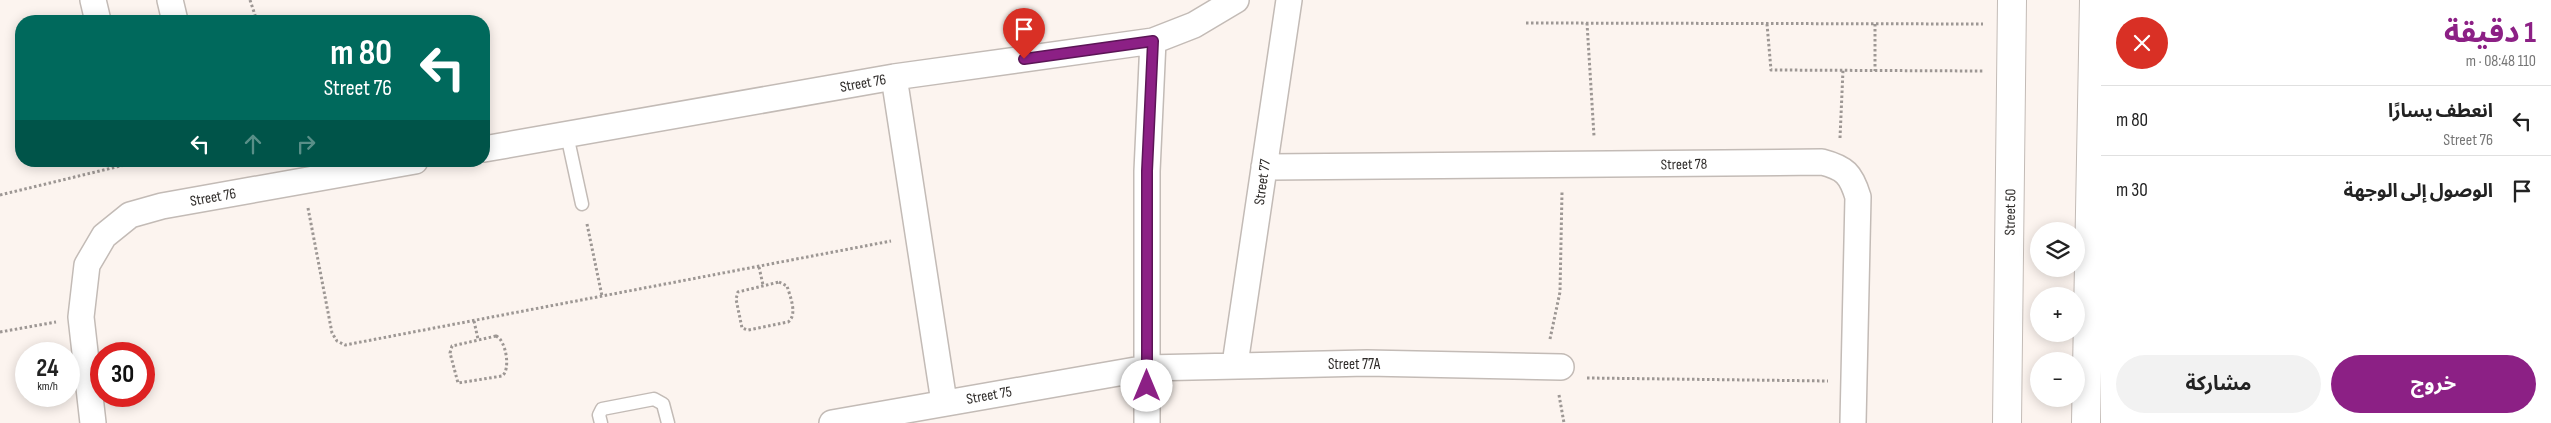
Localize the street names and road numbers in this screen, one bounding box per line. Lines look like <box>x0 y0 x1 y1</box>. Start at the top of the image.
street label: Street 76 <box>838 70 888 97</box>
street label: Street 78 <box>1661 155 1707 174</box>
street label: Street 77 <box>1250 158 1275 206</box>
street label: Street 76 <box>188 184 238 211</box>
street label: Street 50 <box>2001 188 2020 236</box>
street label: Street 77A <box>1328 355 1381 374</box>
street label: Street 75 <box>965 382 1013 409</box>

